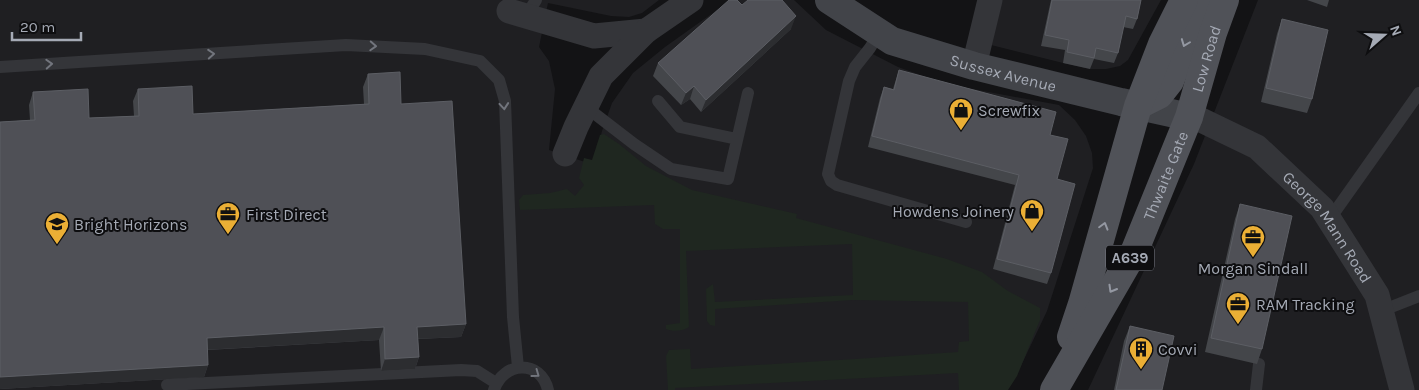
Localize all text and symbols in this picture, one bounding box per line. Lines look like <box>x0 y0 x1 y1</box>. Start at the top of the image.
scale bar <box>12 10 81 42</box>
north arrow <box>1359 10 1409 60</box>
text: 20 m <box>20 18 55 36</box>
street label: Low Road <box>1187 23 1225 94</box>
text: N <box>1386 23 1405 38</box>
one-way arrow <box>1181 38 1191 47</box>
one-way arrow <box>369 41 377 52</box>
one-way arrow <box>207 49 215 60</box>
street label: Sussex Avenue <box>948 50 1058 95</box>
one-way arrow <box>45 59 53 70</box>
shop icon: Screwfix <box>948 97 974 131</box>
place label: Screwfix <box>978 101 1040 120</box>
one-way arrow <box>499 102 510 110</box>
street label: Thwaite Gate <box>1139 128 1192 223</box>
street label: George Mann Road <box>1279 167 1376 286</box>
shop icon: Howdens Joinery <box>1019 198 1045 232</box>
office icon: First Direct <box>215 201 241 235</box>
place label: Howdens Joinery <box>892 202 1015 221</box>
place label: First Direct <box>246 205 327 224</box>
school or university icon: Bright Horizons <box>44 211 70 245</box>
place label: Bright Horizons <box>74 215 187 234</box>
one-way arrow <box>1098 222 1109 231</box>
office icon: Morgan Sindall <box>1240 224 1266 258</box>
road number: A639 <box>1106 246 1154 270</box>
place label: Morgan Sindall <box>1198 259 1308 278</box>
one-way arrow <box>1109 284 1119 293</box>
office icon: RAM Tracking <box>1225 291 1251 325</box>
place label: RAM Tracking <box>1256 295 1355 314</box>
building icon: Covvi <box>1128 336 1154 370</box>
place label: Covvi <box>1158 340 1197 359</box>
one-way arrow <box>531 368 540 377</box>

